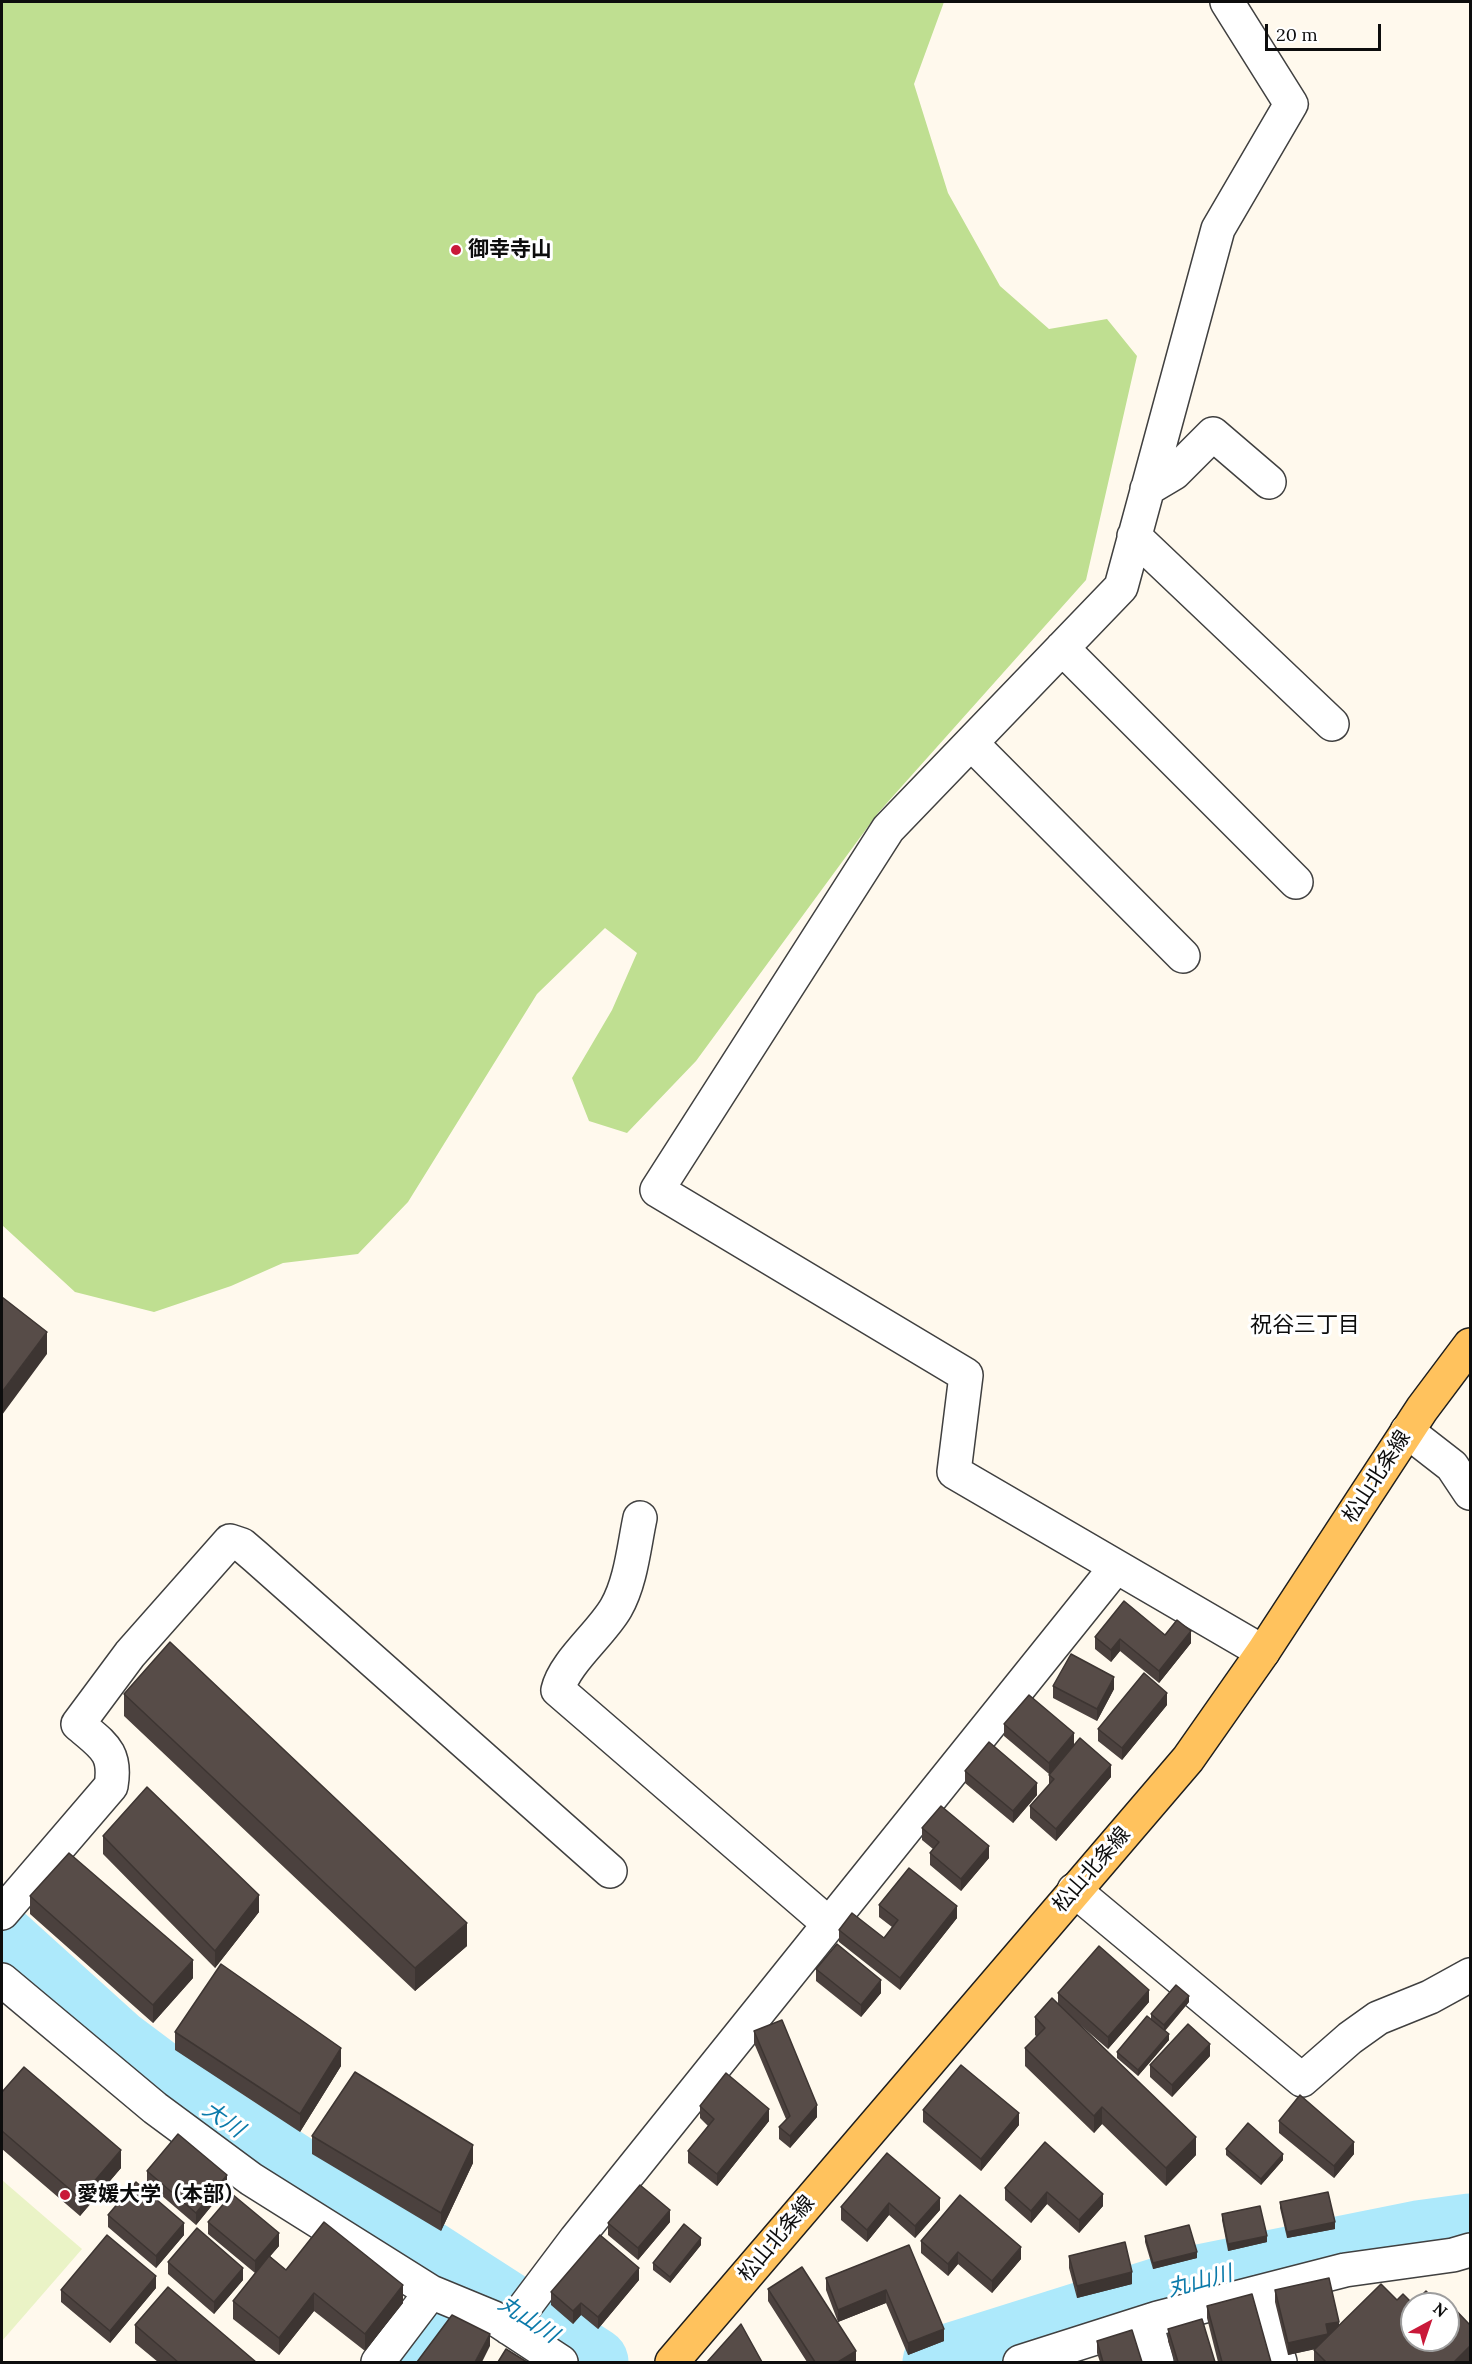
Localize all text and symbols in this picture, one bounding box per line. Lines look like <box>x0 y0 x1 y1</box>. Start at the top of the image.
scale bar <box>1268 12 1384 50</box>
text: 20 m <box>1276 23 1318 46</box>
place label: 御幸寺山 <box>468 237 552 263</box>
marker: 御幸寺山 <box>449 243 463 257</box>
district label: 祝谷三丁目 <box>1250 1313 1360 1339</box>
street label: 松山北条線 <box>1338 1426 1416 1528</box>
street label: 松山北条線 <box>1048 1822 1136 1918</box>
water label: 大川 <box>197 2097 249 2143</box>
place label: 愛媛大学（本部） <box>77 2182 245 2208</box>
marker: 愛媛大学（本部） <box>58 2188 72 2202</box>
street label: 松山北条線 <box>734 2191 820 2287</box>
water label: 丸山川 <box>1165 2261 1235 2303</box>
water label: 丸山川 <box>493 2291 563 2349</box>
north arrow <box>1400 2292 1460 2352</box>
text: N <box>1429 2298 1451 2321</box>

